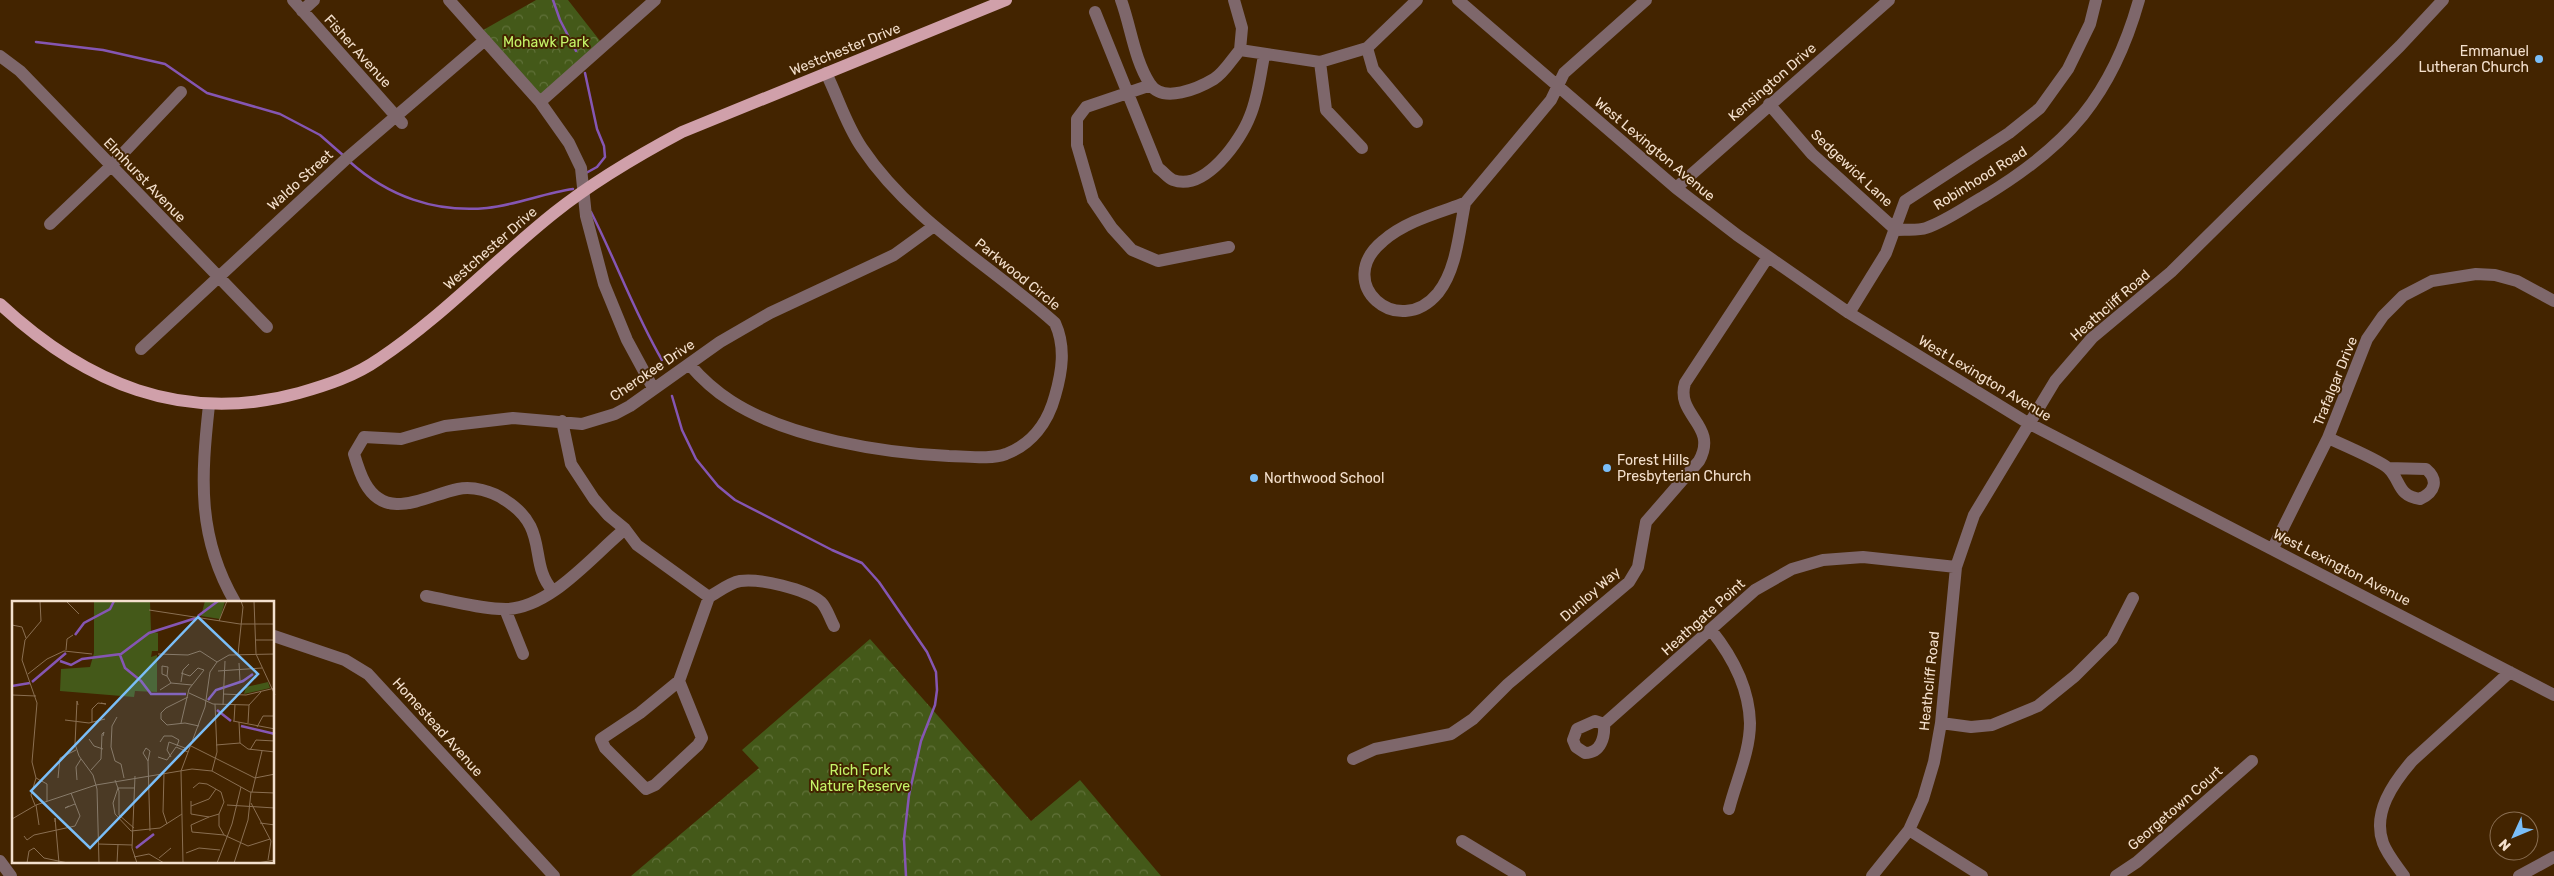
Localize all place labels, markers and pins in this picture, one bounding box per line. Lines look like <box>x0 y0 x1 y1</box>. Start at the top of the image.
place label: Emmanuel Lutheran Church <box>2419 43 2529 76</box>
marker: Emmanuel Lutheran Church <box>2533 53 2545 65</box>
place label: Forest Hills Presbyterian Church <box>1617 452 1751 485</box>
marker: Forest Hills Presbyterian Church <box>1601 462 1613 474</box>
place label: Northwood School <box>1264 470 1384 487</box>
marker: Northwood School <box>1248 472 1260 484</box>

